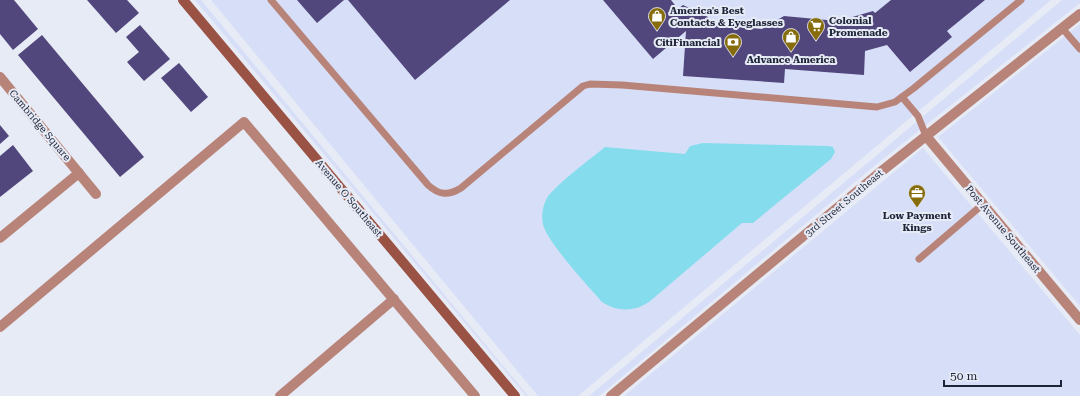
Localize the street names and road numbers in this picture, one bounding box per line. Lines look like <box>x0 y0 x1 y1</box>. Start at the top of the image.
street label: Cambridge Square <box>7 87 73 163</box>
street label: Avenue O Southeast <box>314 157 385 239</box>
street label: 3rd Street Southeast <box>803 167 885 239</box>
street label: Post Avenue Southeast <box>963 183 1043 275</box>

